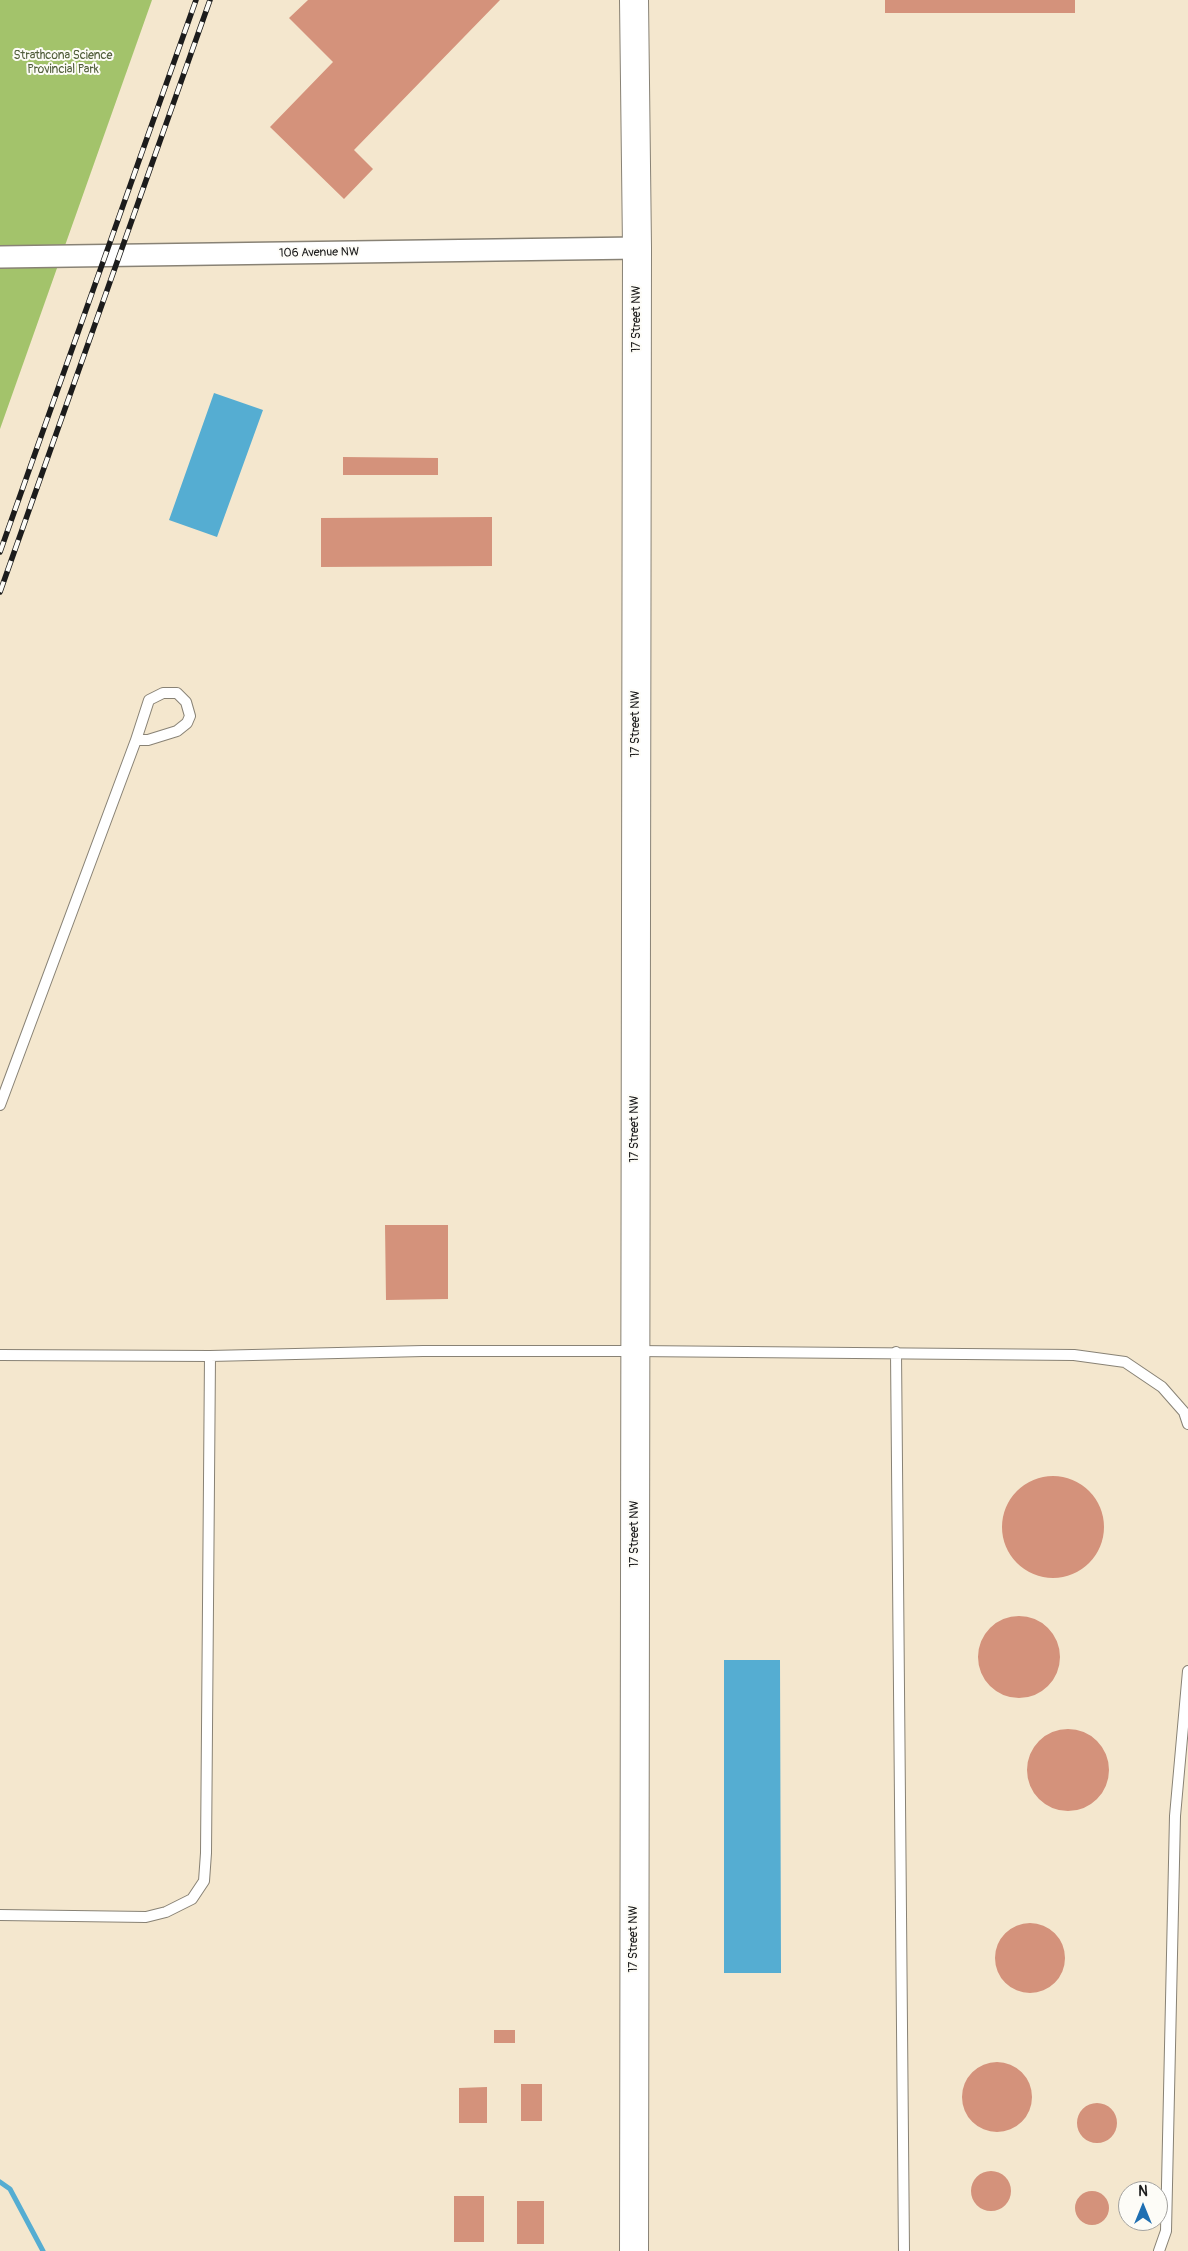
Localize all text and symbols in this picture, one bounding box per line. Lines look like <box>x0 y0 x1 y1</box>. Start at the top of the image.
park label: Strathcona Science Provincial Park <box>14 49 112 77</box>
street label: 106 Avenue NW <box>279 245 359 261</box>
street label: 17 Street NW <box>630 285 644 353</box>
street label: 17 Street NW <box>629 690 643 758</box>
street label: 17 Street NW <box>628 1095 642 1163</box>
street label: 17 Street NW <box>628 1500 642 1568</box>
street label: 17 Street NW <box>627 1905 641 1973</box>
north arrow <box>1118 2181 1168 2231</box>
text: N <box>1138 2183 1148 2200</box>

